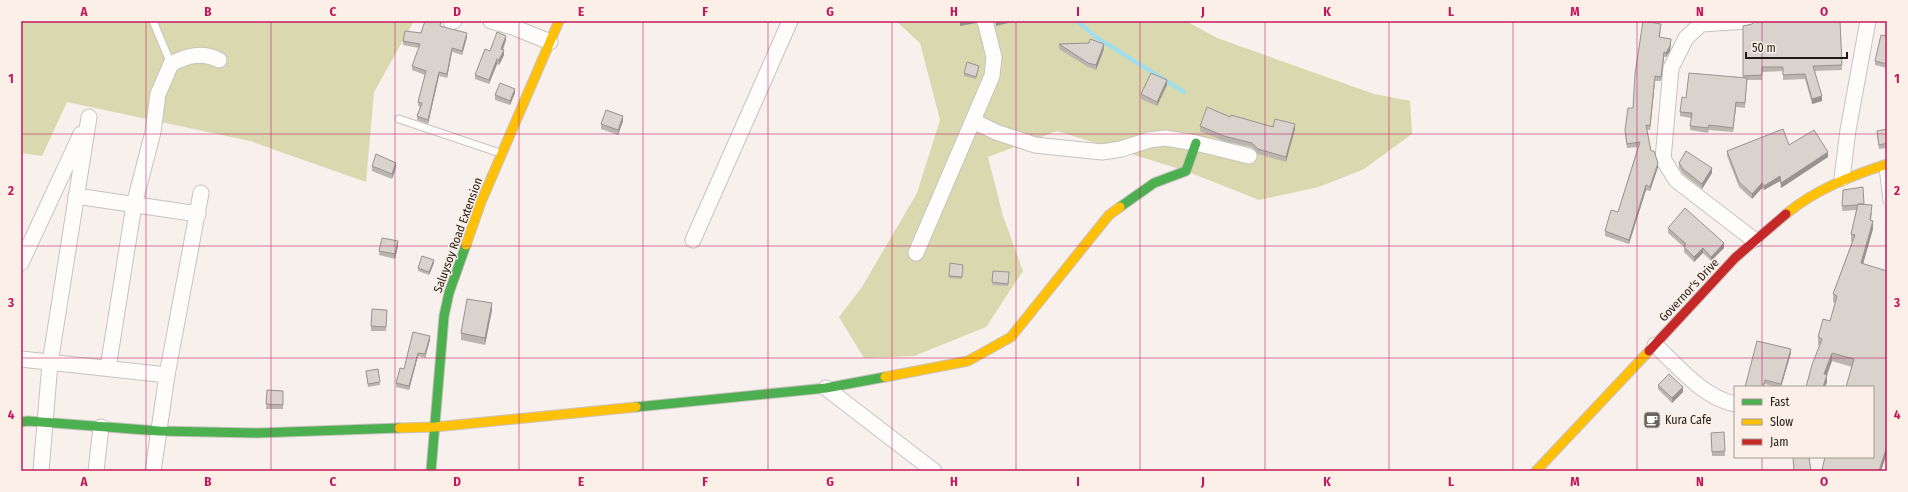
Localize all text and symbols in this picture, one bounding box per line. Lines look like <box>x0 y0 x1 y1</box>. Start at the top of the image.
text: A <box>79 4 88 19</box>
text: B <box>204 4 212 19</box>
text: C <box>330 4 337 19</box>
text: D <box>453 4 461 19</box>
text: E <box>578 4 584 19</box>
text: F <box>702 4 708 19</box>
text: G <box>826 4 834 19</box>
text: H <box>950 4 958 19</box>
text: I <box>1076 4 1080 19</box>
text: J <box>1200 4 1205 19</box>
text: K <box>1323 4 1331 19</box>
text: L <box>1448 4 1454 19</box>
text: M <box>1570 4 1580 19</box>
text: N <box>1696 4 1704 19</box>
text: O <box>1820 4 1828 19</box>
scale bar <box>1746 34 1847 60</box>
text: 50 m <box>1752 41 1776 55</box>
text: 1 <box>8 71 14 86</box>
text: 1 <box>1894 71 1900 86</box>
street label: Saluysoy Road Extension <box>431 176 485 294</box>
text: 2 <box>7 183 14 198</box>
text: 2 <box>1893 183 1900 198</box>
street label: Governor's Drive <box>1656 256 1722 324</box>
text: 3 <box>7 295 14 310</box>
text: 3 <box>1893 295 1900 310</box>
legend <box>1734 386 1874 458</box>
text: Fast <box>1770 395 1789 409</box>
text: 4 <box>8 407 15 422</box>
text: 4 <box>1894 407 1901 422</box>
cafe icon: Kura Cafe <box>1642 410 1662 430</box>
place label: Kura Cafe <box>1665 413 1711 427</box>
text: Slow <box>1770 415 1793 429</box>
text: Jam <box>1770 435 1788 449</box>
text: A <box>79 474 88 489</box>
text: B <box>204 474 212 489</box>
text: C <box>330 474 337 489</box>
text: D <box>453 474 461 489</box>
text: E <box>578 474 584 489</box>
text: F <box>702 474 708 489</box>
text: G <box>826 474 834 489</box>
text: H <box>950 474 958 489</box>
text: I <box>1076 474 1080 489</box>
text: J <box>1200 474 1205 489</box>
text: K <box>1323 474 1331 489</box>
text: L <box>1448 474 1454 489</box>
text: M <box>1570 474 1580 489</box>
text: N <box>1696 474 1704 489</box>
text: O <box>1820 474 1828 489</box>

